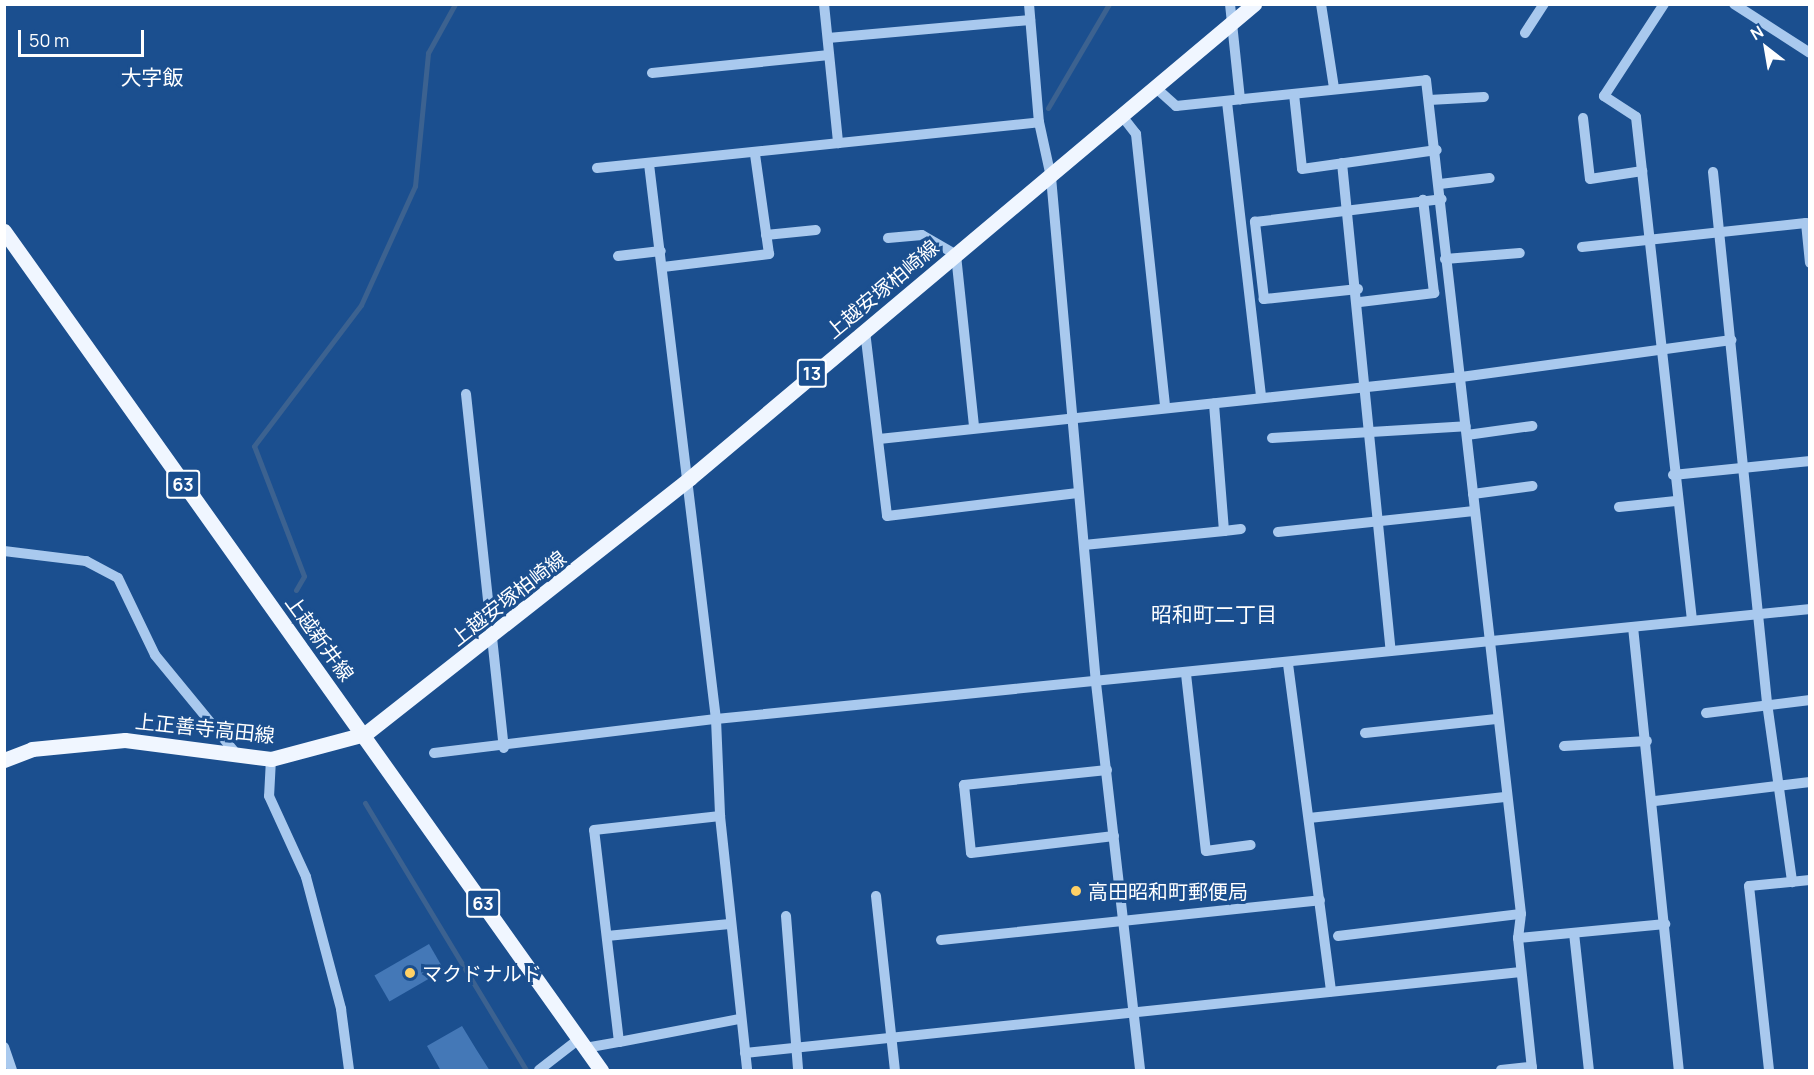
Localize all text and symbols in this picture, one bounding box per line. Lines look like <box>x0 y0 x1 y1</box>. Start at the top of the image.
scale bar <box>21 18 147 56</box>
north arrow <box>1736 18 1796 78</box>
text: N <box>1746 20 1767 45</box>
text: 50 m <box>29 28 69 52</box>
district label: 大字飯 <box>121 64 183 90</box>
street label: 上越安塚柏崎線 <box>821 235 943 343</box>
road number: 13 <box>796 358 828 388</box>
road number: 63 <box>165 469 201 499</box>
street label: 上越安塚柏崎線 <box>445 545 571 651</box>
street label: 上越新井線 <box>281 590 359 686</box>
district label: 昭和町二丁目 <box>1151 601 1277 627</box>
street label: 上正善寺高田線 <box>134 709 276 747</box>
place label: 高田昭和町郵便局 <box>1088 879 1248 903</box>
marker: 高田昭和町郵便局 <box>1069 884 1083 898</box>
road number: 63 <box>465 888 501 918</box>
place label: マクドナルド <box>422 961 542 985</box>
marker: マクドナルド <box>403 966 417 980</box>

